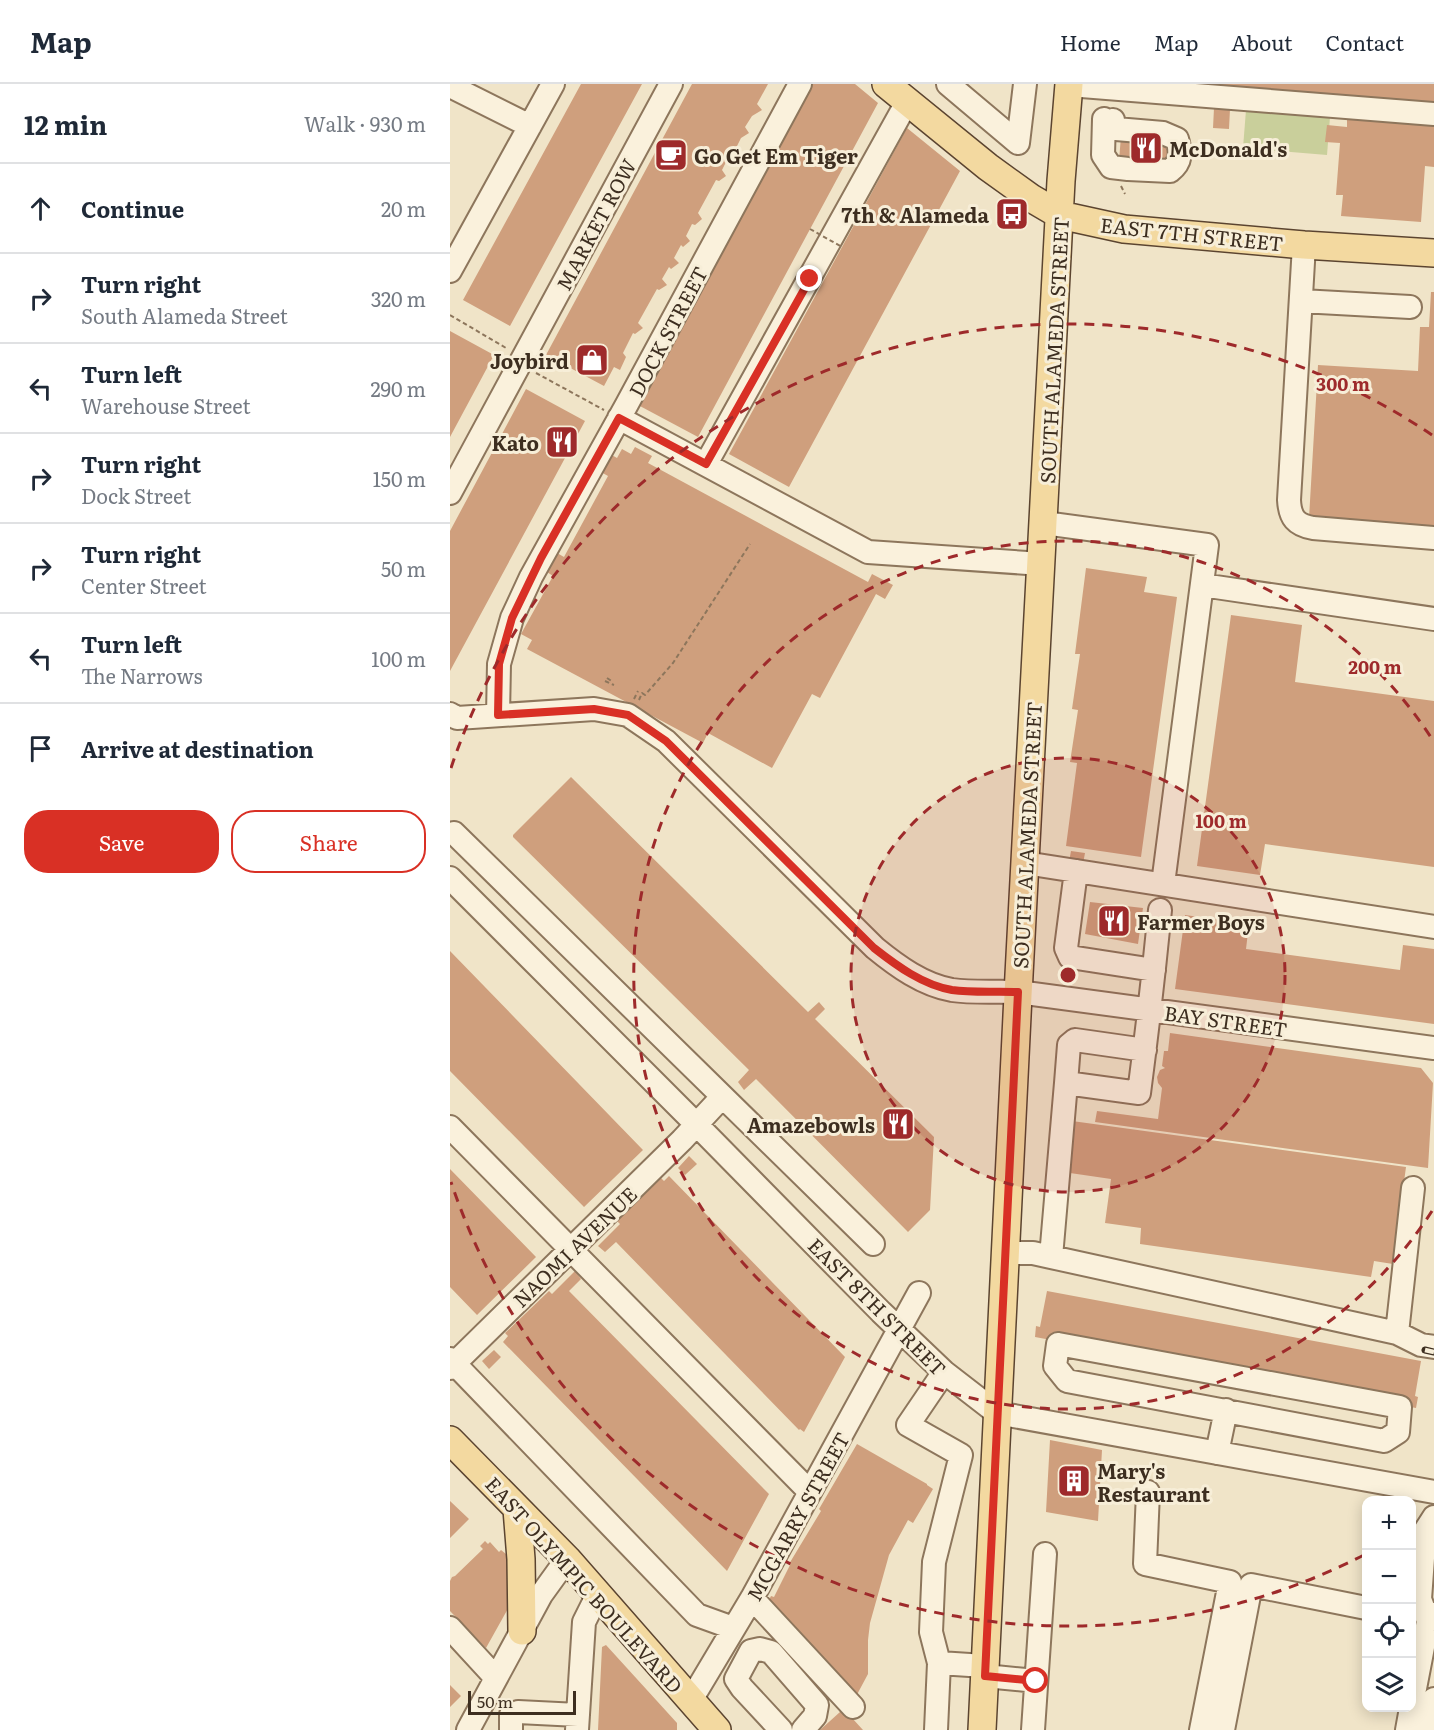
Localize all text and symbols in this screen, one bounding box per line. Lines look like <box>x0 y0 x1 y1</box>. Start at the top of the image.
text: Map <box>30 20 92 62</box>
text: Home <box>1060 26 1121 57</box>
text: Map <box>1154 26 1198 57</box>
text: About <box>1231 26 1293 57</box>
text: Contact <box>1326 26 1404 57</box>
text: 12 min <box>24 104 107 143</box>
text: Walk · 930 m <box>304 108 426 138</box>
restaurant icon: McDonald's <box>1128 130 1164 166</box>
place label: McDonald's <box>1169 133 1287 163</box>
cafe icon: Go Get Em Tiger <box>653 137 689 173</box>
place label: Go Get Em Tiger <box>694 140 858 170</box>
street label: MARKET ROW <box>548 153 643 295</box>
icon: ahead <box>24 192 57 225</box>
text: Continue <box>81 192 184 225</box>
text: 20 m <box>381 193 426 223</box>
bus stop icon: 7th & Alameda <box>994 196 1030 232</box>
place label: 7th & Alameda <box>841 199 989 229</box>
street label: EAST 7TH STREET <box>1099 208 1285 258</box>
street label: SOUTH ALAMEDA STREET <box>1031 216 1075 484</box>
street label: DOCK STREET <box>620 260 714 402</box>
route end <box>796 265 822 291</box>
text: Turn right <box>81 267 201 300</box>
icon: right <box>24 282 57 315</box>
text: 320 m <box>371 283 426 313</box>
text: South Alameda Street <box>81 300 288 330</box>
shop icon: Joybird <box>574 342 610 378</box>
place label: Joybird <box>490 345 569 375</box>
text: Turn left <box>81 357 182 390</box>
text: 300 m <box>1316 370 1370 397</box>
icon: left <box>24 372 57 405</box>
text: 290 m <box>370 373 426 403</box>
text: Warehouse Street <box>81 390 251 420</box>
restaurant icon: Kato <box>544 424 580 460</box>
place label: Kato <box>491 427 539 457</box>
text: Turn right <box>81 447 201 480</box>
icon: right <box>24 462 57 495</box>
text: 150 m <box>373 463 426 493</box>
text: Dock Street <box>81 480 191 510</box>
text: Turn right <box>81 537 201 570</box>
icon: right <box>24 552 57 585</box>
text: 50 m <box>381 553 426 583</box>
text: Center Street <box>81 570 207 600</box>
text: Turn left <box>81 627 182 660</box>
icon: left <box>24 642 57 675</box>
text: 100 m <box>371 643 426 673</box>
text: 200 m <box>1348 653 1402 680</box>
text: The Narrows <box>81 660 203 690</box>
street label: SOUTH ALAMEDA STREET <box>1004 701 1048 969</box>
icon: arrive <box>24 732 57 765</box>
text: Arrive at destination <box>81 732 314 765</box>
text: 100 m <box>1195 807 1247 834</box>
button: Save <box>24 810 219 873</box>
button: Share <box>231 810 426 873</box>
restaurant icon: Farmer Boys <box>1096 903 1132 939</box>
place label: Farmer Boys <box>1137 906 1265 936</box>
centre of rings <box>1058 965 1078 985</box>
street label: BAY STREET <box>1162 997 1290 1043</box>
restaurant icon: Amazebowls <box>880 1106 916 1142</box>
place label: Amazebowls <box>747 1109 875 1139</box>
street label: NAOMI AVENUE <box>505 1179 643 1313</box>
street label: EAST 8TH STREET <box>802 1230 954 1382</box>
street label: MCGARRY STREET <box>738 1426 856 1606</box>
place label: Mary's Restaurant <box>1097 1455 1210 1508</box>
building icon: Mary's Restaurant <box>1056 1463 1092 1499</box>
street label: EAST OLYMPIC BOULEVARD <box>479 1469 691 1699</box>
map controls <box>1362 1496 1416 1712</box>
button: + <box>1362 1496 1416 1550</box>
button: − <box>1362 1550 1416 1604</box>
button: locate <box>1362 1604 1416 1658</box>
button: layers <box>1362 1658 1416 1712</box>
route start <box>1022 1667 1048 1693</box>
scale bar <box>468 1688 576 1716</box>
text: 50 m <box>477 1689 513 1713</box>

